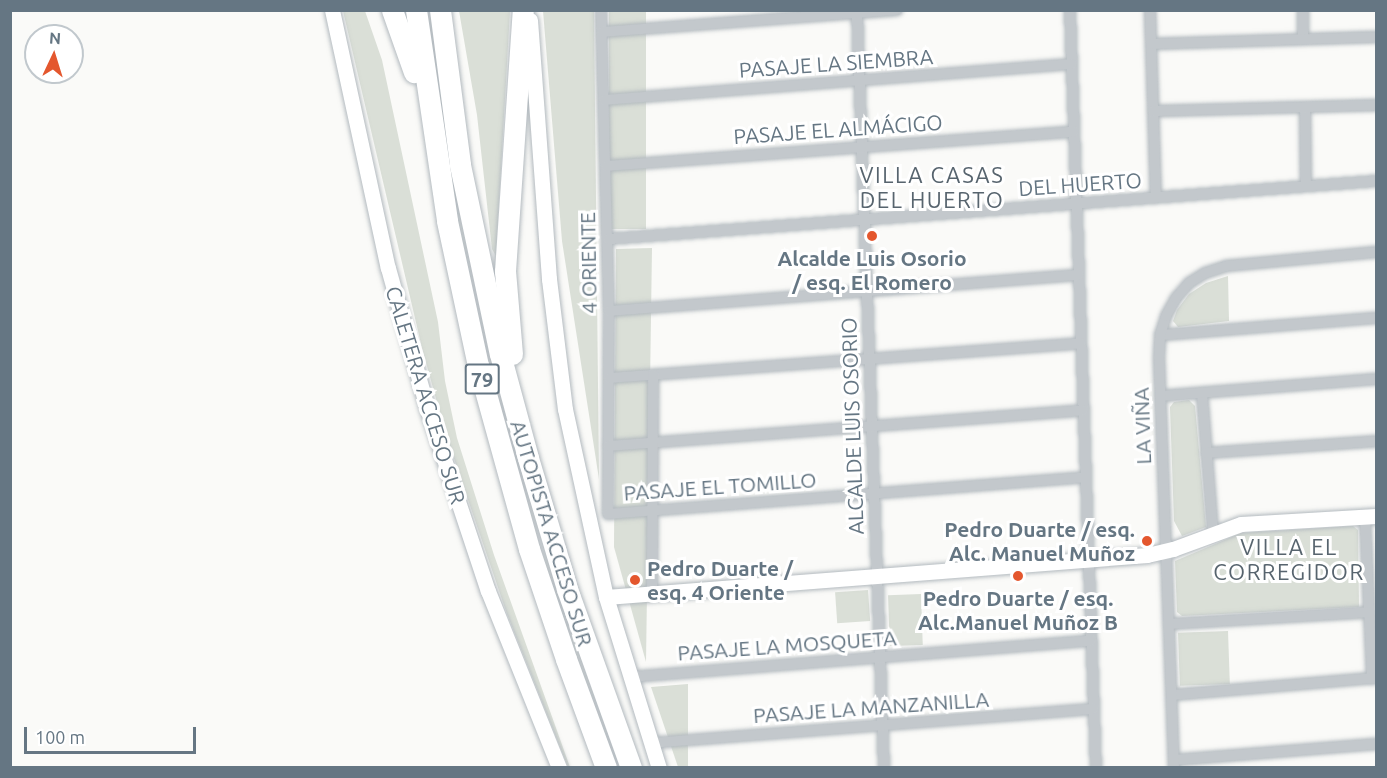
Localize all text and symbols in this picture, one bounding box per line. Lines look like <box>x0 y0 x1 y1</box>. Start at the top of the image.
north arrow <box>24 24 84 84</box>
text: N <box>49 29 62 47</box>
street label: PASAJE LA SIEMBRA <box>738 44 934 82</box>
street label: PASAJE EL ALMÁCIGO <box>733 109 943 149</box>
district label: VILLA CASAS DEL HUERTO <box>860 161 1004 212</box>
street label: DEL HUERTO <box>1017 167 1143 201</box>
street label: 4 ORIENTE <box>575 212 601 314</box>
marker: Alcalde Luis Osorio / esq. El Romero <box>865 229 879 243</box>
place label: Alcalde Luis Osorio / esq. El Romero <box>777 245 967 295</box>
street label: CALETERA ACCESO SUR <box>381 283 471 507</box>
street label: ALCALDE LUIS OSORIO <box>836 317 868 535</box>
road number: 79 <box>464 362 500 396</box>
street label: LA VIÑA <box>1128 387 1156 465</box>
street label: AUTOPISTA ACCESO SUR <box>506 417 598 649</box>
street label: PASAJE EL TOMILLO <box>623 467 817 505</box>
place label: Pedro Duarte / esq. Alc. Manuel Muñoz <box>944 516 1135 566</box>
district label: VILLA EL CORREGIDOR <box>1213 533 1365 584</box>
marker: Pedro Duarte / esq. Alc. Manuel Muñoz <box>1140 534 1154 548</box>
place label: Pedro Duarte / esq. 4 Oriente <box>647 555 793 605</box>
marker: Pedro Duarte / esq. Alc.Manuel Muñoz B <box>1011 569 1025 583</box>
marker: Pedro Duarte / esq. 4 Oriente <box>628 573 642 587</box>
place label: Pedro Duarte / esq. Alc.Manuel Muñoz B <box>918 585 1118 635</box>
street label: PASAJE LA MOSQUETA <box>677 625 897 665</box>
street label: PASAJE LA MANZANILLA <box>752 686 990 728</box>
scale bar <box>27 715 200 753</box>
text: 100 m <box>35 727 85 747</box>

